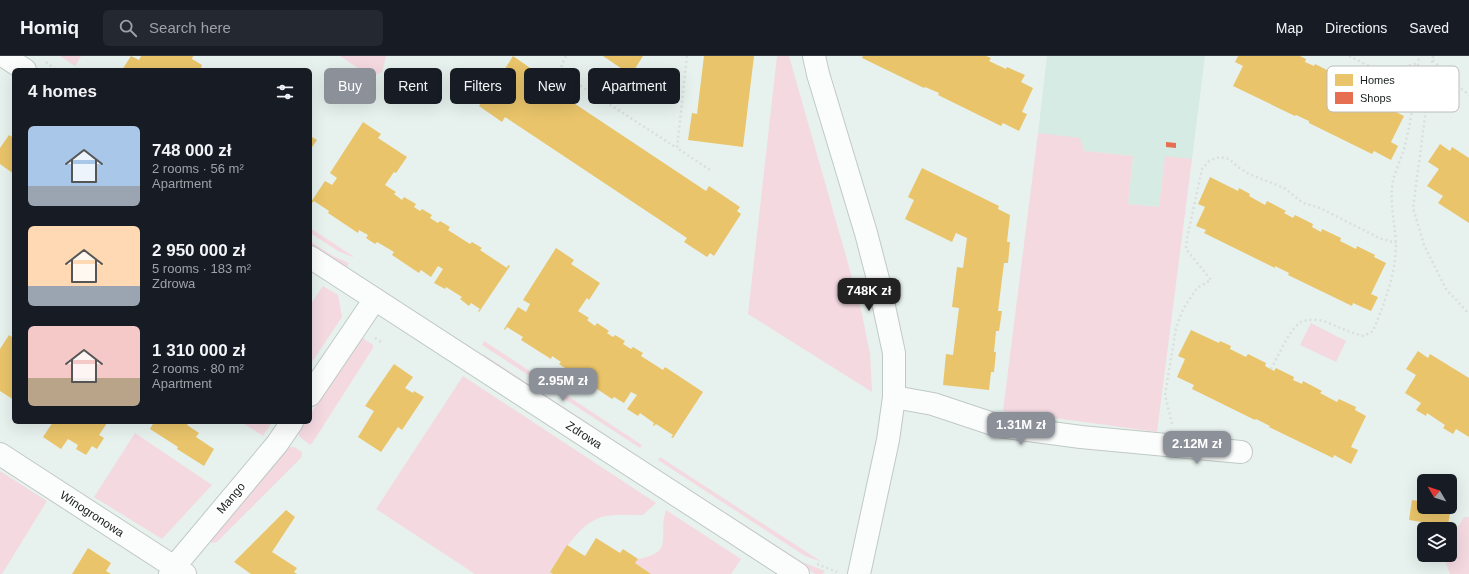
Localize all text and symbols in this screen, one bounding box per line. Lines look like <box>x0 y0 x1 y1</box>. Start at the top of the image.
search box <box>103 10 383 46</box>
text: Homiq <box>20 17 79 38</box>
icon: search <box>117 17 139 39</box>
text: Search here <box>149 19 231 36</box>
text: Map <box>1276 20 1303 36</box>
text: Directions <box>1325 20 1387 36</box>
text: Saved <box>1409 20 1449 36</box>
legend <box>1327 66 1459 112</box>
chip: Buy <box>324 68 376 104</box>
chip: Rent <box>384 68 442 104</box>
chip: Filters <box>450 68 516 104</box>
chip: New <box>524 68 580 104</box>
chip: Apartment <box>588 68 680 104</box>
text: Homes <box>1360 74 1395 86</box>
icon: filters <box>274 81 296 103</box>
text: 4 homes <box>28 82 97 101</box>
text: Shops <box>1360 92 1392 104</box>
text: 748 000 zł <box>152 141 231 160</box>
icon: home <box>60 142 108 190</box>
text: 2 rooms · 56 m² <box>152 161 244 176</box>
text: Apartment <box>152 176 212 191</box>
text: 2 950 000 zł <box>152 241 246 260</box>
icon: home <box>60 242 108 290</box>
text: 5 rooms · 183 m² <box>152 261 251 276</box>
text: Zdrowa <box>152 276 195 291</box>
pin: 748K zł <box>832 278 906 312</box>
text: 748K zł <box>847 283 891 298</box>
text: 1 310 000 zł <box>152 341 246 360</box>
icon: home <box>60 342 108 390</box>
text: 2 rooms · 80 m² <box>152 361 244 376</box>
pin: 2.95M zł <box>522 368 604 402</box>
text: 2.95M zł <box>538 373 588 388</box>
text: Apartment <box>152 376 212 391</box>
pin: 1.31M zł <box>980 412 1062 446</box>
text: 1.31M zł <box>996 417 1046 432</box>
street label: Zdrowa <box>563 418 605 452</box>
pin: 2.12M zł <box>1156 431 1238 465</box>
text: 2.12M zł <box>1172 436 1222 451</box>
north arrow <box>1417 474 1457 514</box>
map controls <box>1417 474 1457 562</box>
street label: Mango <box>214 479 248 517</box>
street label: Winogronowa <box>57 488 127 540</box>
button: layers <box>1417 522 1457 562</box>

